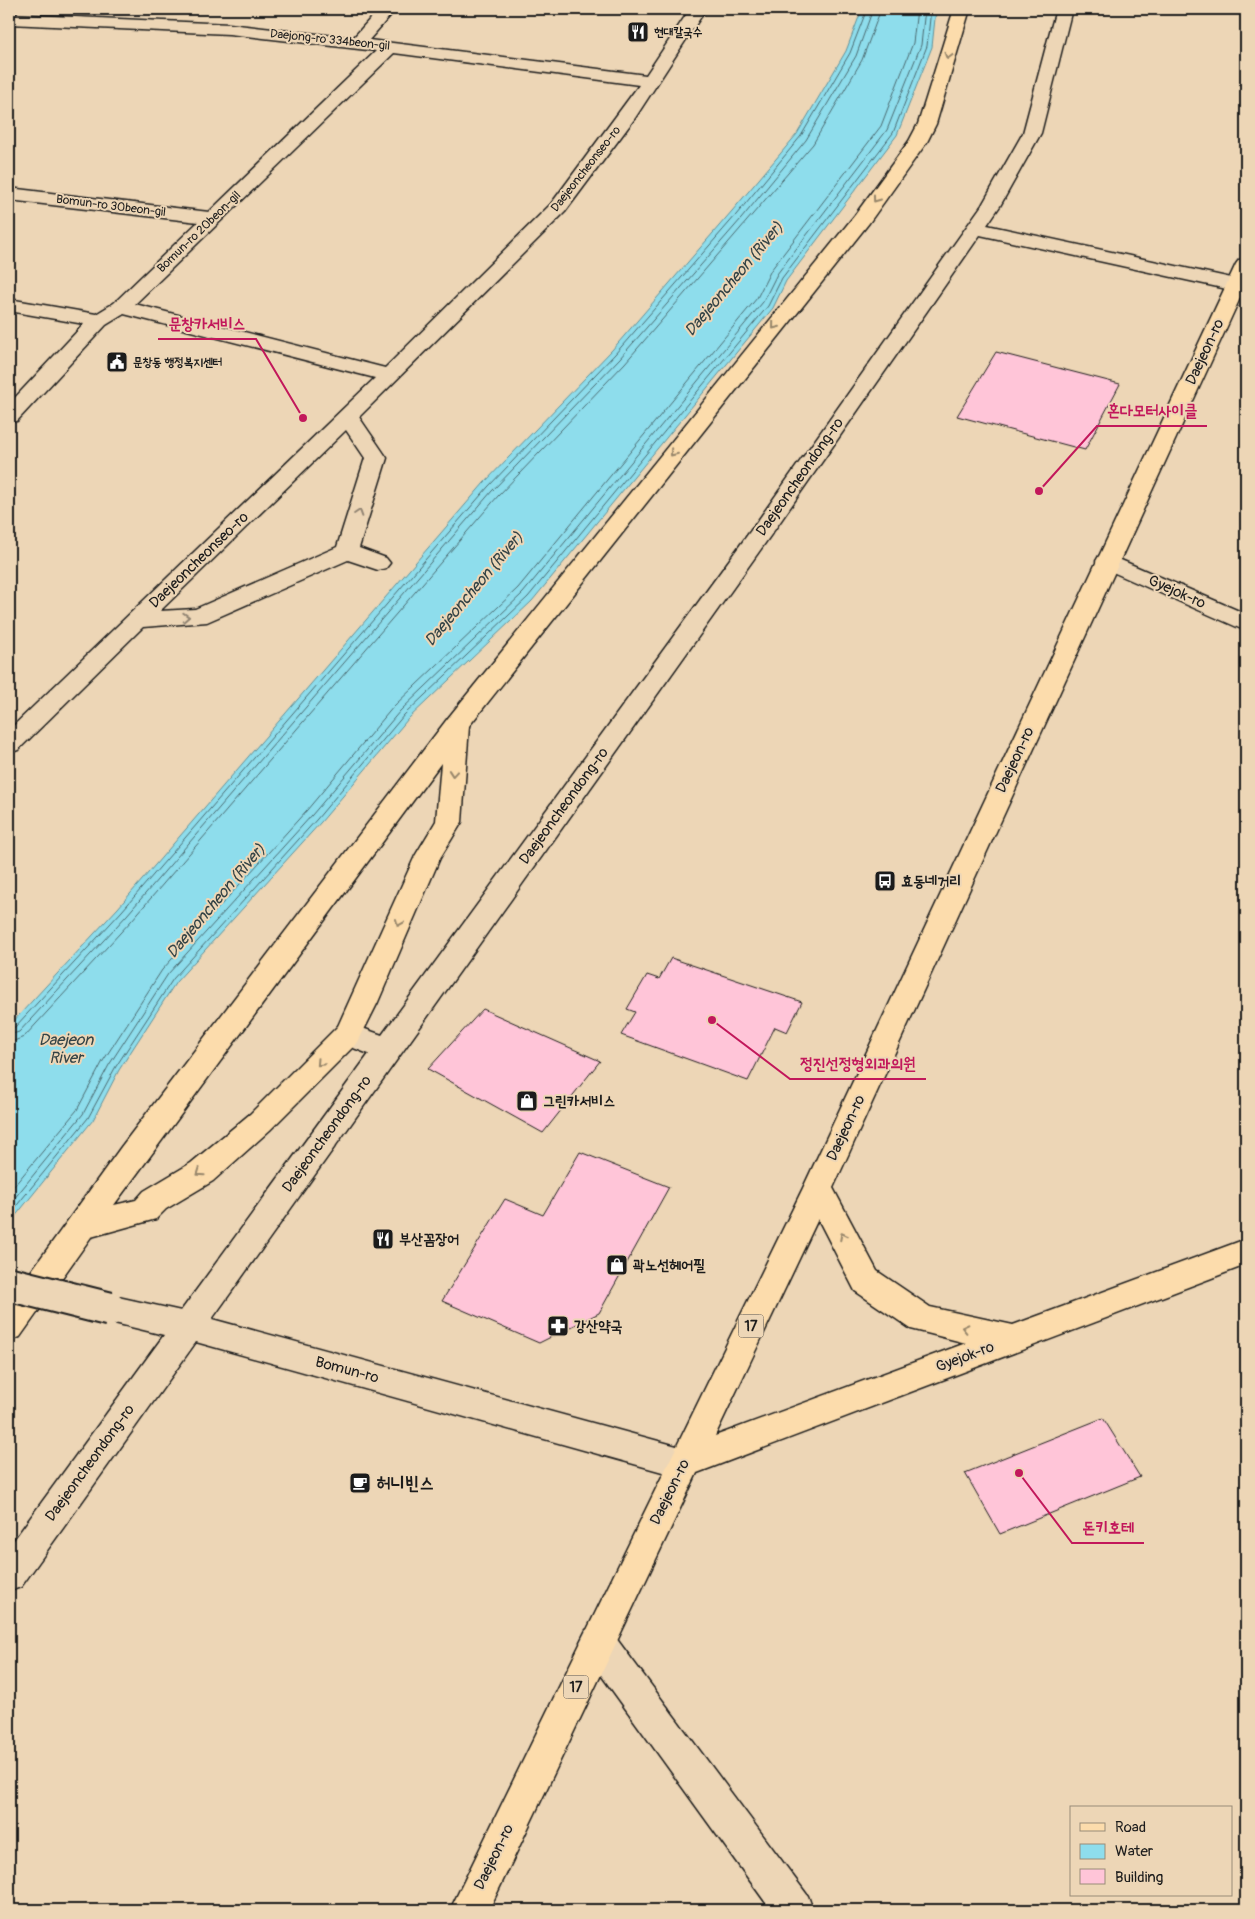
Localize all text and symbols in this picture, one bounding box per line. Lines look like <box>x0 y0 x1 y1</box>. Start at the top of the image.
restaurant icon: 현대칼국수 <box>626 20 650 44</box>
place label: 현대칼국수 <box>654 25 703 40</box>
street label: Daejong-ro 334beon-gil <box>269 26 391 54</box>
one-way arrow <box>943 51 954 60</box>
street label: Daejeoncheonseo-ro <box>548 123 624 215</box>
street label: Bomun-ro 20beon-gil <box>154 188 244 276</box>
street label: Bomun-ro 30beon-gil <box>55 192 167 220</box>
one-way arrow <box>873 193 882 203</box>
water label: Daejeoncheon (River) <box>680 217 788 340</box>
callout: 문창카서비스 <box>158 308 256 339</box>
text: 문창카서비스 <box>168 314 246 334</box>
street label: Daejeon-ro <box>1181 316 1229 388</box>
one-way arrow <box>772 320 781 330</box>
public building icon: 문창동 행정복지센터 <box>105 350 129 374</box>
place label: 문창동 행정복지센터 <box>133 355 223 370</box>
callout: 혼다모터사이클 <box>1097 395 1207 426</box>
text: 혼다모터사이클 <box>1107 401 1197 421</box>
street label: Daejeoncheondong-ro <box>752 414 848 540</box>
one-way arrow <box>671 447 679 456</box>
street label: Daejeoncheonseo-ro <box>145 508 253 612</box>
one-way arrow <box>353 509 363 517</box>
water label: Daejeoncheon (River) <box>420 527 528 650</box>
street label: Gyejok-ro <box>1145 571 1209 613</box>
one-way arrow <box>182 612 190 623</box>
street label: Daejeon-ro <box>991 724 1039 796</box>
street label: Daejeoncheondong-ro <box>515 744 613 868</box>
one-way arrow <box>448 769 459 777</box>
water label: Daejeoncheon (River) <box>162 839 270 962</box>
bus stop icon: 효동네거리 <box>873 869 897 893</box>
place label: 효동네거리 <box>901 872 961 891</box>
one-way arrow <box>395 918 406 927</box>
water label: Daejeon River <box>39 1030 94 1068</box>
callout: 정진선정형외과의원 <box>790 1048 926 1079</box>
text: 정진선정형외과의원 <box>800 1054 916 1074</box>
one-way arrow <box>317 1058 326 1067</box>
street label: Daejeoncheondong-ro <box>278 1072 376 1196</box>
shop icon: 그린카서비스 <box>515 1089 539 1113</box>
place label: 그린카서비스 <box>543 1092 615 1111</box>
street label: Daejeon-ro <box>822 1092 870 1164</box>
one-way arrow <box>196 1167 206 1176</box>
restaurant icon: 부산꼼장어 <box>371 1227 395 1251</box>
place label: 부산꼼장어 <box>399 1230 459 1249</box>
one-way arrow <box>839 1232 849 1241</box>
shop icon: 곽노선헤어필 <box>605 1253 629 1277</box>
place label: 곽노선헤어필 <box>632 1256 706 1275</box>
pharmacy icon: 강산약국 <box>546 1314 570 1338</box>
road number: 17 <box>738 1314 764 1338</box>
place label: 강산약국 <box>574 1317 622 1336</box>
one-way arrow <box>961 1324 970 1334</box>
street label: Gyejok-ro <box>933 1337 997 1377</box>
street label: Bomun-ro <box>313 1352 381 1388</box>
street label: Daejeoncheondong-ro <box>41 1401 139 1525</box>
street label: Daejeon-ro <box>646 1456 694 1528</box>
cafe icon: 허니빈스 <box>348 1471 372 1495</box>
place label: 허니빈스 <box>376 1472 434 1495</box>
callout: 돈키호테 <box>1072 1512 1144 1543</box>
text: 돈키호테 <box>1082 1518 1134 1538</box>
road number: 17 <box>564 1675 588 1698</box>
legend <box>1070 1806 1232 1896</box>
text: Road <box>1115 1818 1146 1837</box>
street label: Daejeon-ro <box>470 1821 518 1893</box>
text: Water <box>1115 1842 1154 1861</box>
text: Building <box>1115 1868 1163 1887</box>

